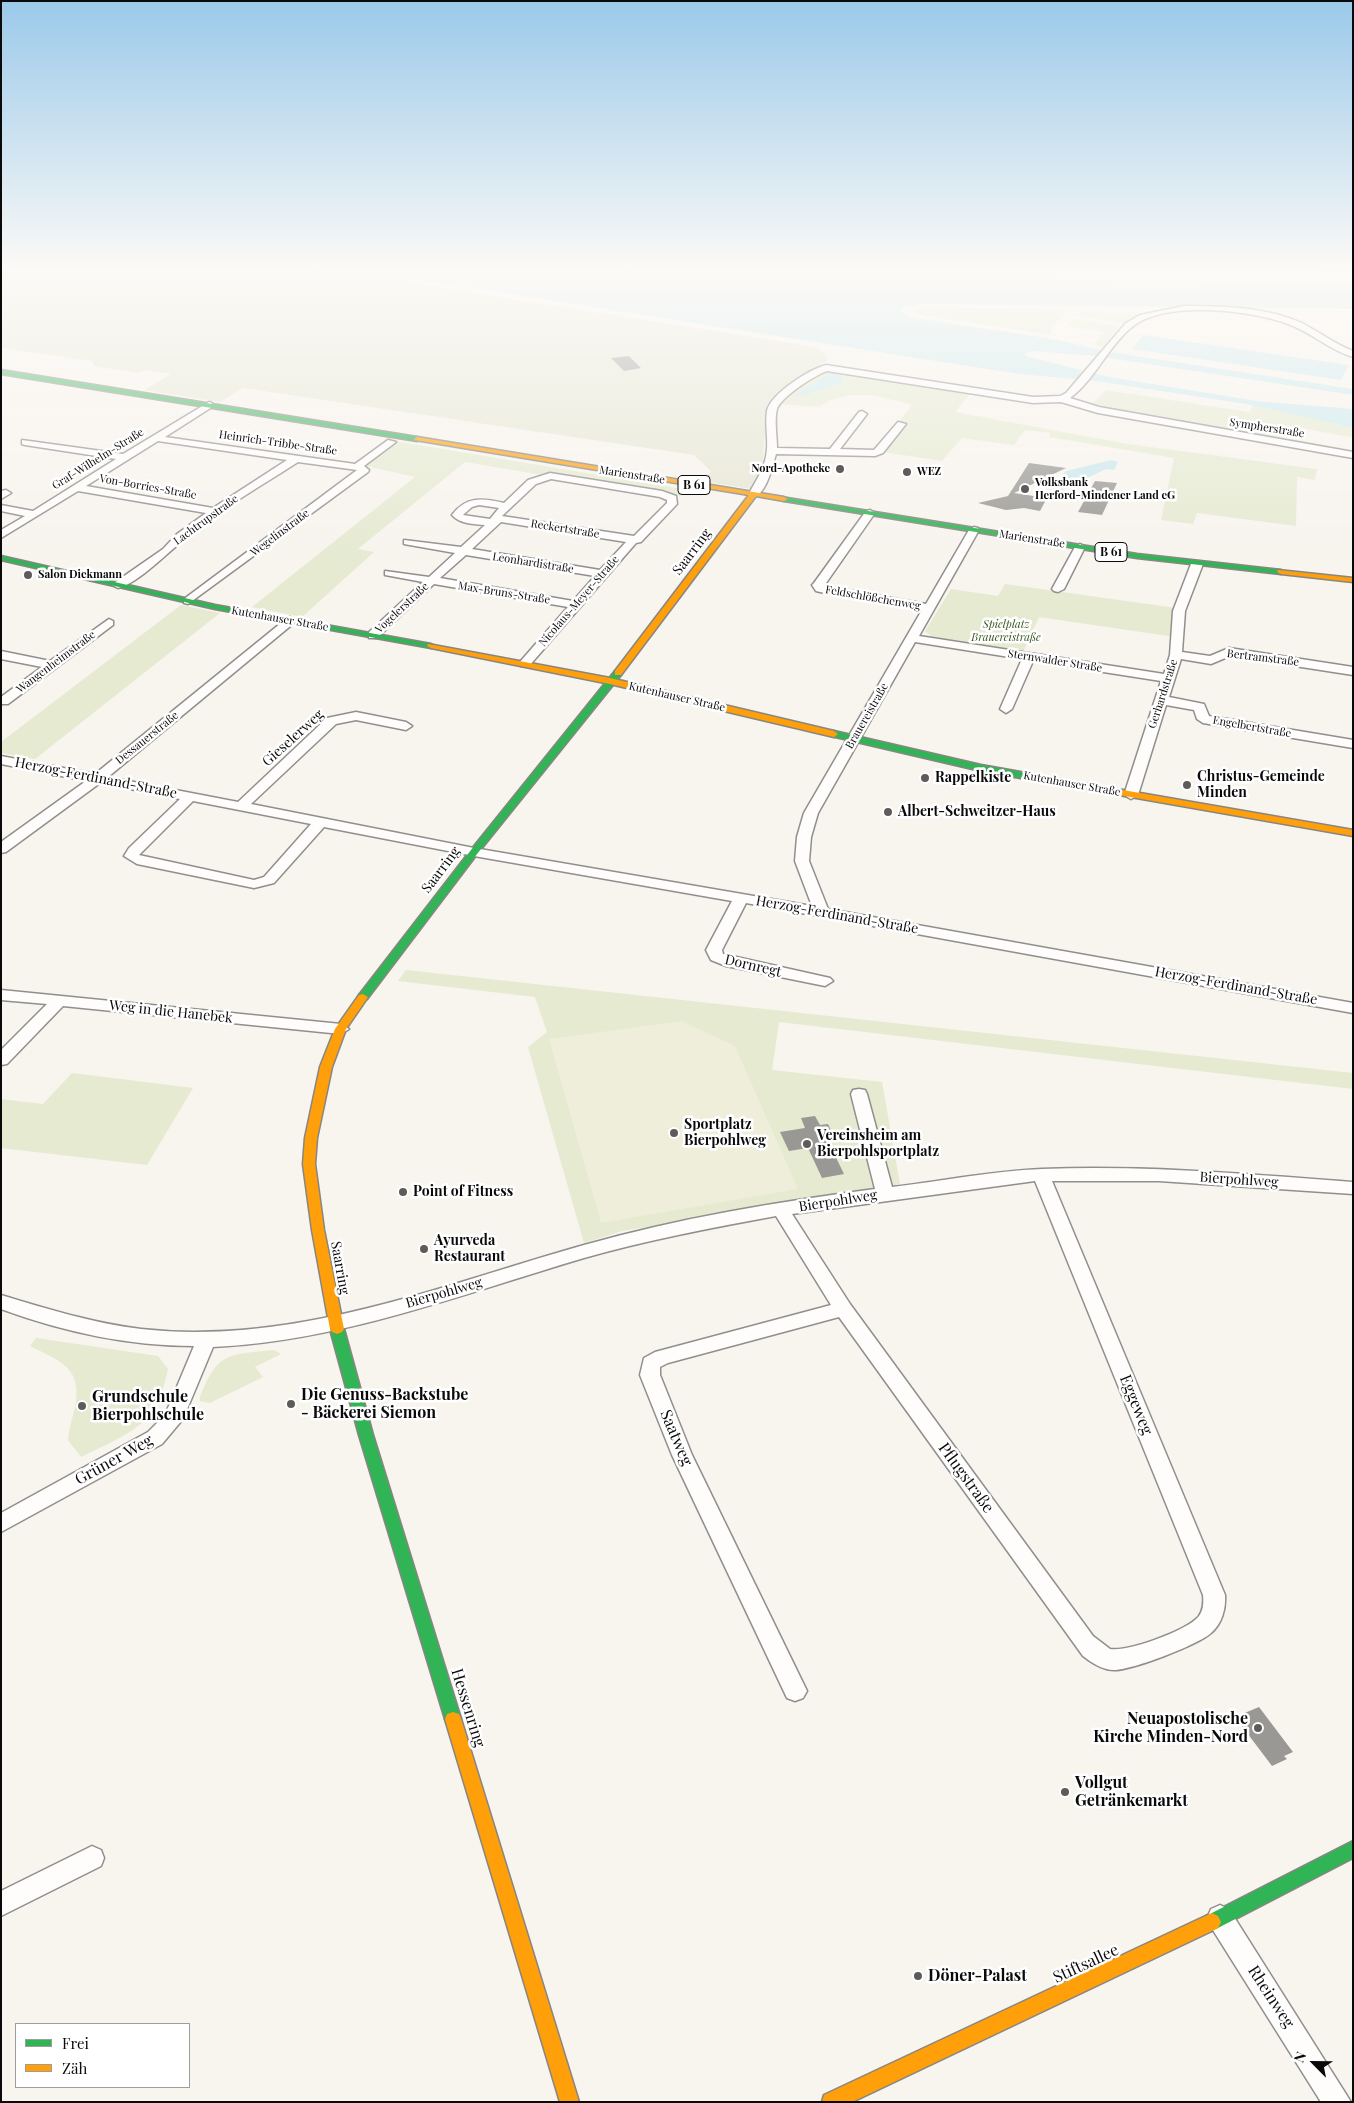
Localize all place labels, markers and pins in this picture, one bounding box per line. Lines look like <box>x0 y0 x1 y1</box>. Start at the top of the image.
place label: Nord-Apotheke <box>751 462 830 476</box>
marker: Nord-Apotheke <box>834 463 846 475</box>
place label: WEZ <box>917 465 941 479</box>
marker: WEZ <box>901 466 913 478</box>
place label: Volksbank Herford-Mindener Land eG <box>1035 476 1175 502</box>
marker: Volksbank Herford-Mindener Land eG <box>1019 483 1031 495</box>
place label: Salon Diekmann <box>38 568 122 582</box>
marker: Salon Diekmann <box>22 569 34 581</box>
place label: Christus-Gemeinde Minden <box>1197 769 1325 802</box>
place label: Rappelkiste <box>935 770 1011 786</box>
marker: Rappelkiste <box>919 772 931 784</box>
marker: Christus-Gemeinde Minden <box>1181 779 1193 791</box>
place label: Albert-Schweitzer-Haus <box>898 804 1056 820</box>
marker: Albert-Schweitzer-Haus <box>882 806 894 818</box>
place label: Sportplatz Bierpohlweg <box>684 1117 766 1150</box>
marker: Sportplatz Bierpohlweg <box>668 1127 680 1139</box>
place label: Vereinsheim am Bierpohlsportplatz <box>817 1128 939 1160</box>
marker: Vereinsheim am Bierpohlsportplatz <box>801 1138 813 1150</box>
place label: Point of Fitness <box>413 1184 513 1200</box>
marker: Point of Fitness <box>397 1186 409 1198</box>
place label: Ayurveda Restaurant <box>434 1233 505 1266</box>
marker: Ayurveda Restaurant <box>418 1243 430 1255</box>
place label: Die Genuss-Backstube - Bäckerei Siemon <box>301 1385 468 1423</box>
place label: Grundschule Bierpohlschule <box>92 1387 204 1425</box>
marker: Die Genuss-Backstube - Bäckerei Siemon <box>285 1398 297 1410</box>
marker: Grundschule Bierpohlschule <box>76 1400 88 1412</box>
place label: Neuapostolische Kirche Minden-Nord <box>1093 1709 1248 1747</box>
marker: Neuapostolische Kirche Minden-Nord <box>1252 1722 1264 1734</box>
place label: Vollgut Getränkemarkt <box>1075 1773 1188 1811</box>
marker: Vollgut Getränkemarkt <box>1059 1786 1071 1798</box>
place label: Döner-Palast <box>928 1966 1027 1986</box>
marker: Döner-Palast <box>912 1970 924 1982</box>

